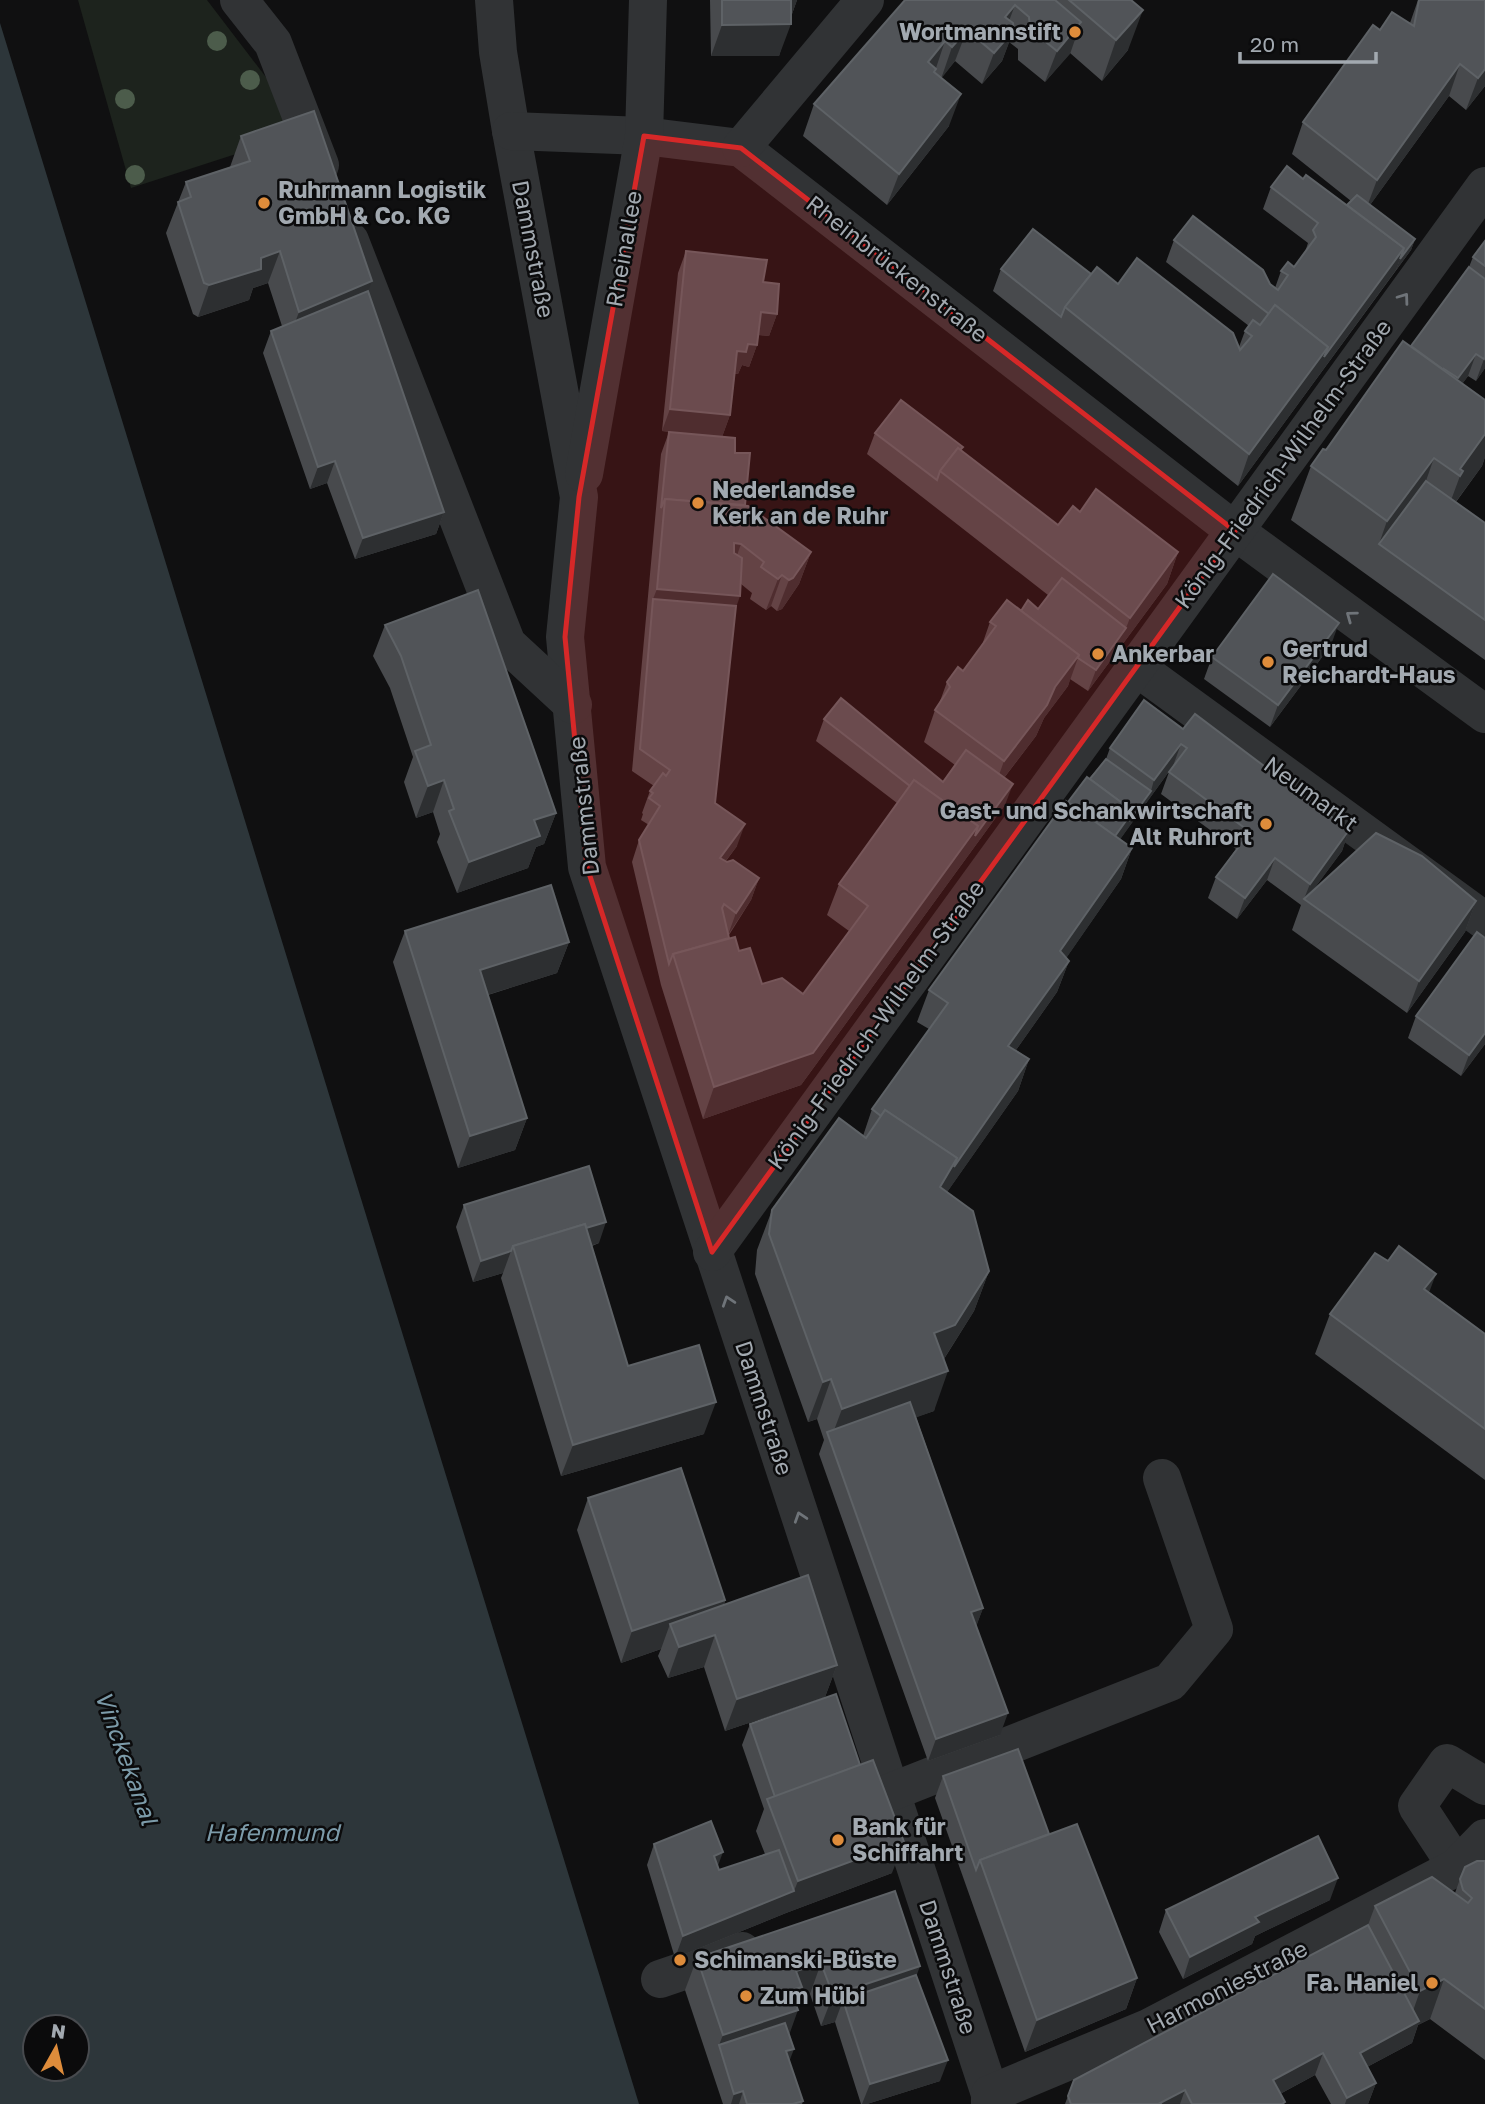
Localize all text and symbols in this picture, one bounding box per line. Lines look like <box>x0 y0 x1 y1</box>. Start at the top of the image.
place label: Wortmannstift <box>899 17 1061 45</box>
scale bar <box>1240 21 1376 65</box>
marker: Wortmannstift <box>1067 24 1083 40</box>
text: 20 m <box>1250 31 1299 57</box>
place label: Ruhrmann Logistik GmbH & Co. KG <box>278 175 487 229</box>
street label: Dammstraße <box>507 178 561 320</box>
street label: Rheinallee <box>599 188 647 309</box>
street label: Rheinbrückenstraße <box>801 189 994 348</box>
marker: Ruhrmann Logistik GmbH & Co. KG <box>256 195 272 211</box>
one-way arrow <box>1396 293 1408 305</box>
street label: König-Friedrich-Wilhelm-Straße <box>1168 313 1397 613</box>
place label: Nederlandse Kerk an de Ruhr <box>712 475 889 529</box>
marker: Nederlandse Kerk an de Ruhr <box>690 495 706 511</box>
one-way arrow <box>1346 612 1359 624</box>
place label: Gertrud Reichardt-Haus <box>1282 634 1456 688</box>
place label: Ankerbar <box>1112 639 1214 667</box>
marker: Ankerbar <box>1090 646 1106 662</box>
marker: Gertrud Reichardt-Haus <box>1260 654 1276 670</box>
street label: Dammstraße <box>562 735 604 877</box>
street label: Neumarkt <box>1259 750 1364 837</box>
place label: Gast- und Schankwirtschaft Alt Ruhrort <box>939 796 1252 850</box>
marker: Gast- und Schankwirtschaft Alt Ruhrort <box>1258 816 1274 832</box>
street label: König-Friedrich-Wilhelm-Straße <box>761 874 990 1174</box>
one-way arrow <box>722 1295 736 1307</box>
street label: Dammstraße <box>730 1337 800 1478</box>
one-way arrow <box>794 1511 808 1523</box>
water label: Vinckekanal <box>90 1687 165 1830</box>
place label: Bank für Schiffahrt <box>852 1812 964 1866</box>
water label: Hafenmund <box>205 1817 342 1846</box>
marker: Bank für Schiffahrt <box>830 1832 846 1848</box>
street label: Dammstraße <box>914 1896 984 2037</box>
street label: Harmoniestraße <box>1141 1933 1312 2039</box>
place label: Schimanski-Büste <box>694 1945 897 1973</box>
marker: Schimanski-Büste <box>672 1952 688 1968</box>
place label: Fa. Haniel <box>1306 1968 1418 1996</box>
marker: Fa. Haniel <box>1424 1975 1440 1991</box>
place label: Zum Hübi <box>760 1981 866 2009</box>
marker: Zum Hübi <box>738 1988 754 2004</box>
north arrow <box>21 2013 91 2083</box>
text: N <box>50 2018 67 2043</box>

